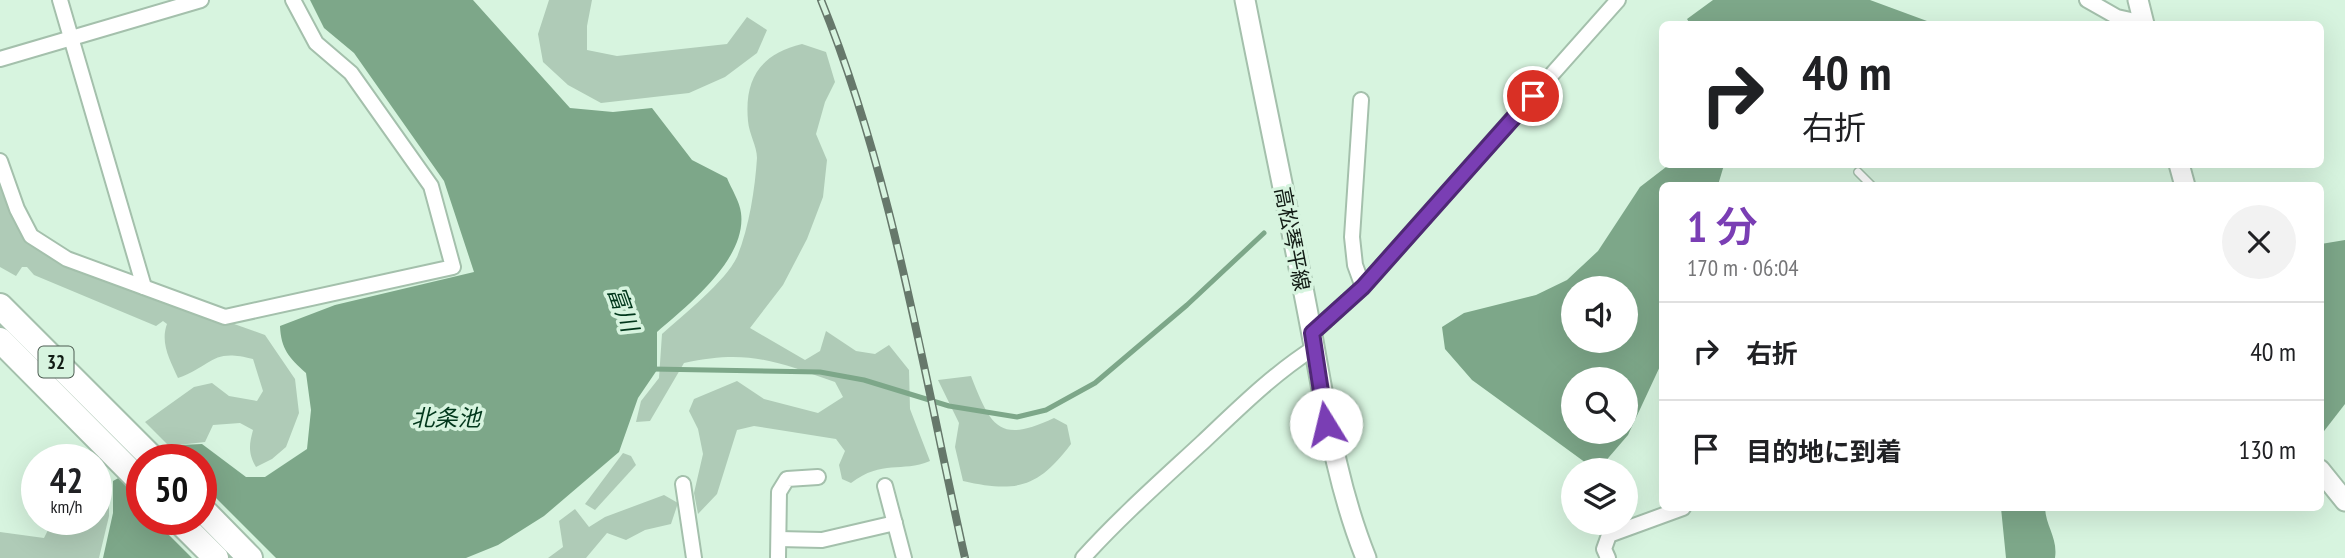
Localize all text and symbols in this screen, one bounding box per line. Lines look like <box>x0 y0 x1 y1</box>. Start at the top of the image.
text: 40 m <box>1802 40 1891 104</box>
icon: right <box>1687 49 1778 140</box>
pin <box>1503 66 1563 126</box>
icon: arrive <box>1514 77 1552 115</box>
text: 右折 <box>1802 106 1866 148</box>
street label: 高松琴平線 <box>1269 185 1316 293</box>
text: 1 分 <box>1687 199 1758 254</box>
button: close <box>2222 205 2296 279</box>
text: 170 m · 06:04 <box>1687 253 1799 282</box>
map controls <box>1561 276 1638 535</box>
button: sound <box>1561 276 1638 353</box>
water label: 富川 <box>602 282 646 338</box>
icon: right <box>1687 332 1725 370</box>
text: 40 m <box>2250 335 2296 368</box>
text: 右折 <box>1746 337 1798 370</box>
road number: 32 <box>38 346 74 378</box>
button: search <box>1561 367 1638 444</box>
position arrow <box>1289 387 1363 461</box>
water label: 北条池 <box>412 403 483 432</box>
icon: arrive <box>1687 430 1725 468</box>
text: 130 m <box>2238 433 2296 466</box>
text: 目的地に到着 <box>1746 435 1902 468</box>
speed limit sign: 50 <box>126 444 217 535</box>
text: 42 <box>50 457 83 503</box>
button: layers <box>1561 458 1638 535</box>
text: km/h <box>51 495 82 518</box>

